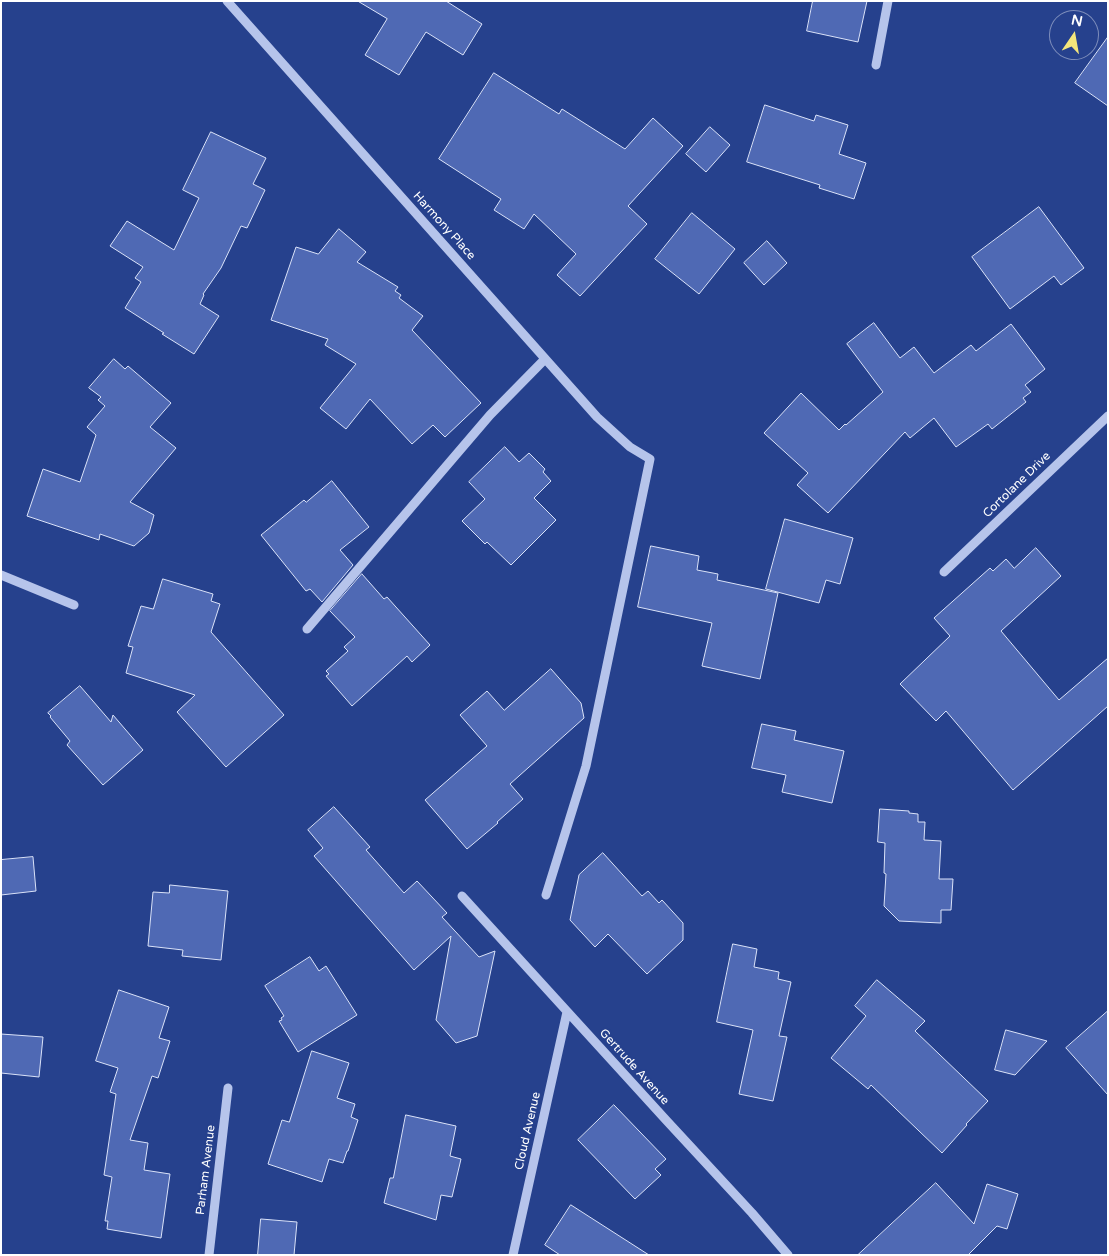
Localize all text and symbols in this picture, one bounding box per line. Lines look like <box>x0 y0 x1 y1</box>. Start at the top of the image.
north arrow <box>1049 10 1099 60</box>
text: N <box>1070 11 1084 30</box>
street label: Harmony Place <box>410 189 478 263</box>
street label: Cortolane Drive <box>980 449 1054 521</box>
street label: Gertrude Avenue <box>596 1026 672 1108</box>
street label: Cloud Avenue <box>512 1091 544 1171</box>
street label: Parham Avenue <box>193 1124 219 1216</box>

